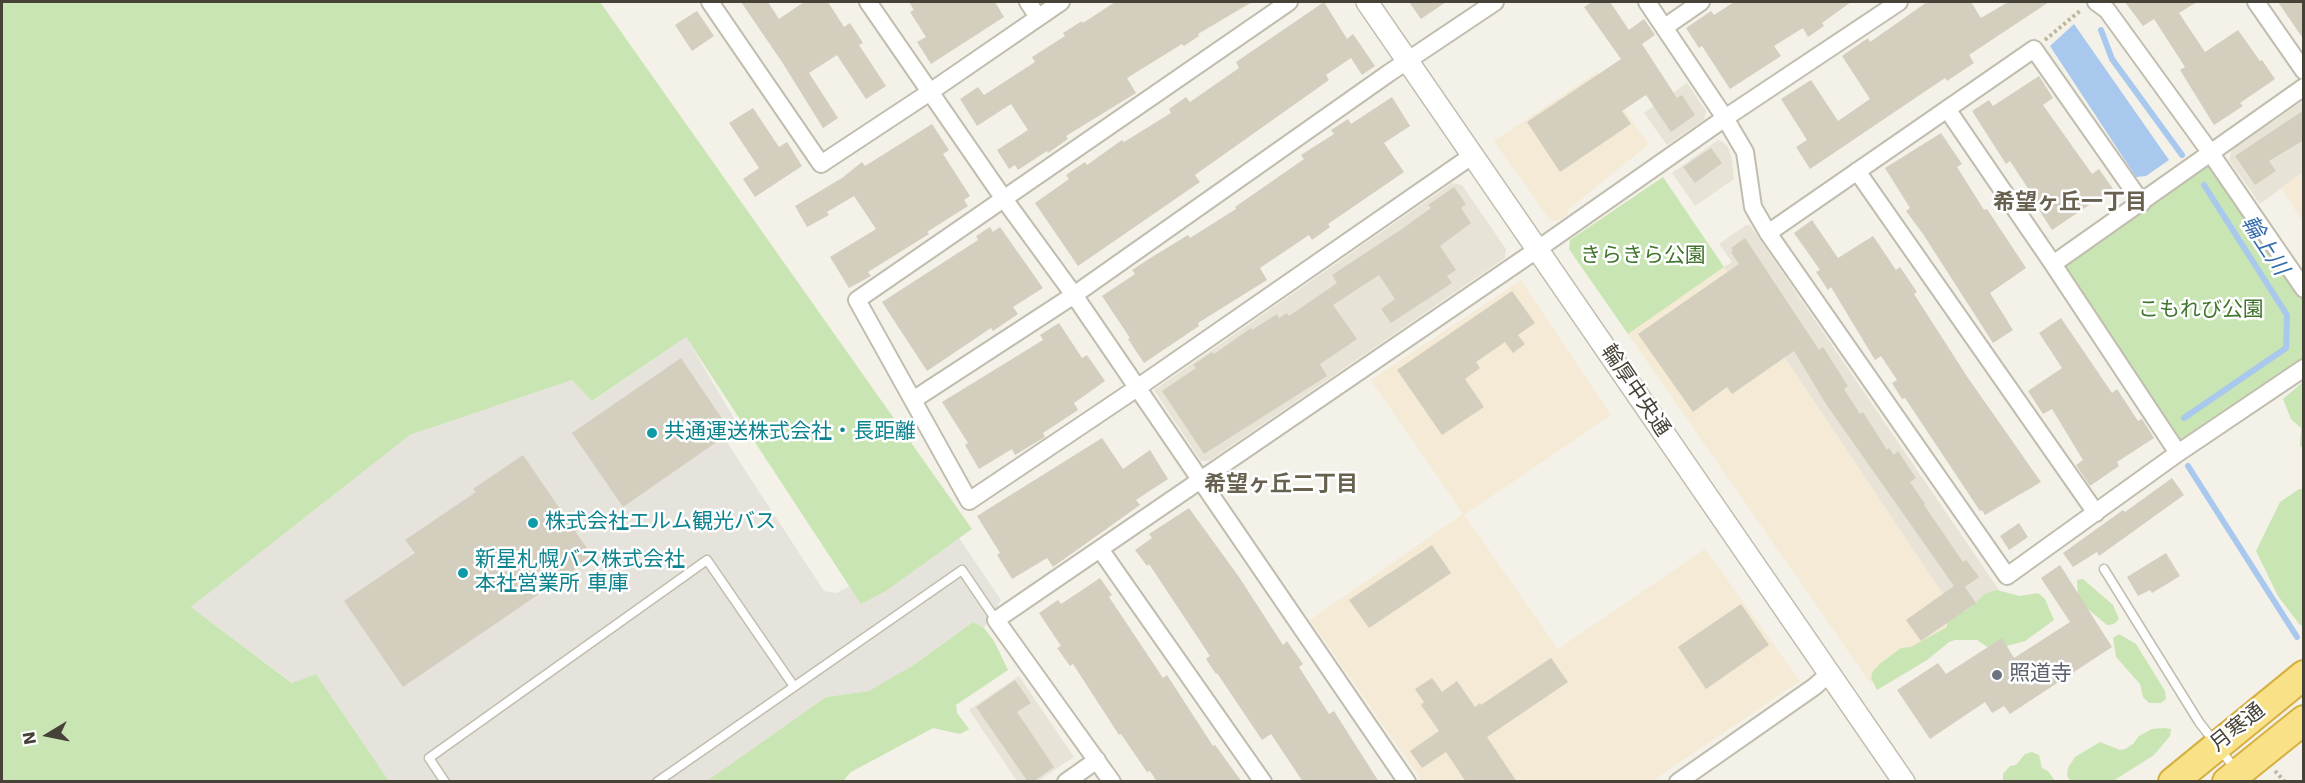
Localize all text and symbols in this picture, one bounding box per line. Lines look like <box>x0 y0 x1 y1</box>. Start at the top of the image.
district label: 希望ヶ丘一丁目 <box>1993 190 2147 216</box>
water label: 輪上川 <box>2235 211 2293 281</box>
park label: きらきら公園 <box>1580 244 1706 270</box>
park label: こもれび公園 <box>2138 298 2264 324</box>
street label: 輪厚中央通 <box>1595 340 1675 442</box>
place label: 共通運送株式会社・長距離 <box>664 420 916 446</box>
marker: 共通運送株式会社・長距離 <box>645 426 659 440</box>
district label: 希望ヶ丘二丁目 <box>1204 472 1358 498</box>
place label: 株式会社エルム観光バス <box>545 510 776 536</box>
marker: 株式会社エルム観光バス <box>526 516 540 530</box>
place label: 新星札幌バス株式会社 本社営業所 車庫 <box>475 548 685 598</box>
marker: 新星札幌バス株式会社 本社営業所 車庫 <box>456 566 470 580</box>
place label: 照道寺 <box>2009 662 2072 688</box>
marker: 照道寺 <box>1990 668 2004 682</box>
street label: 月寒通 <box>2206 698 2270 758</box>
north arrow <box>18 705 78 765</box>
text: N <box>19 730 40 746</box>

